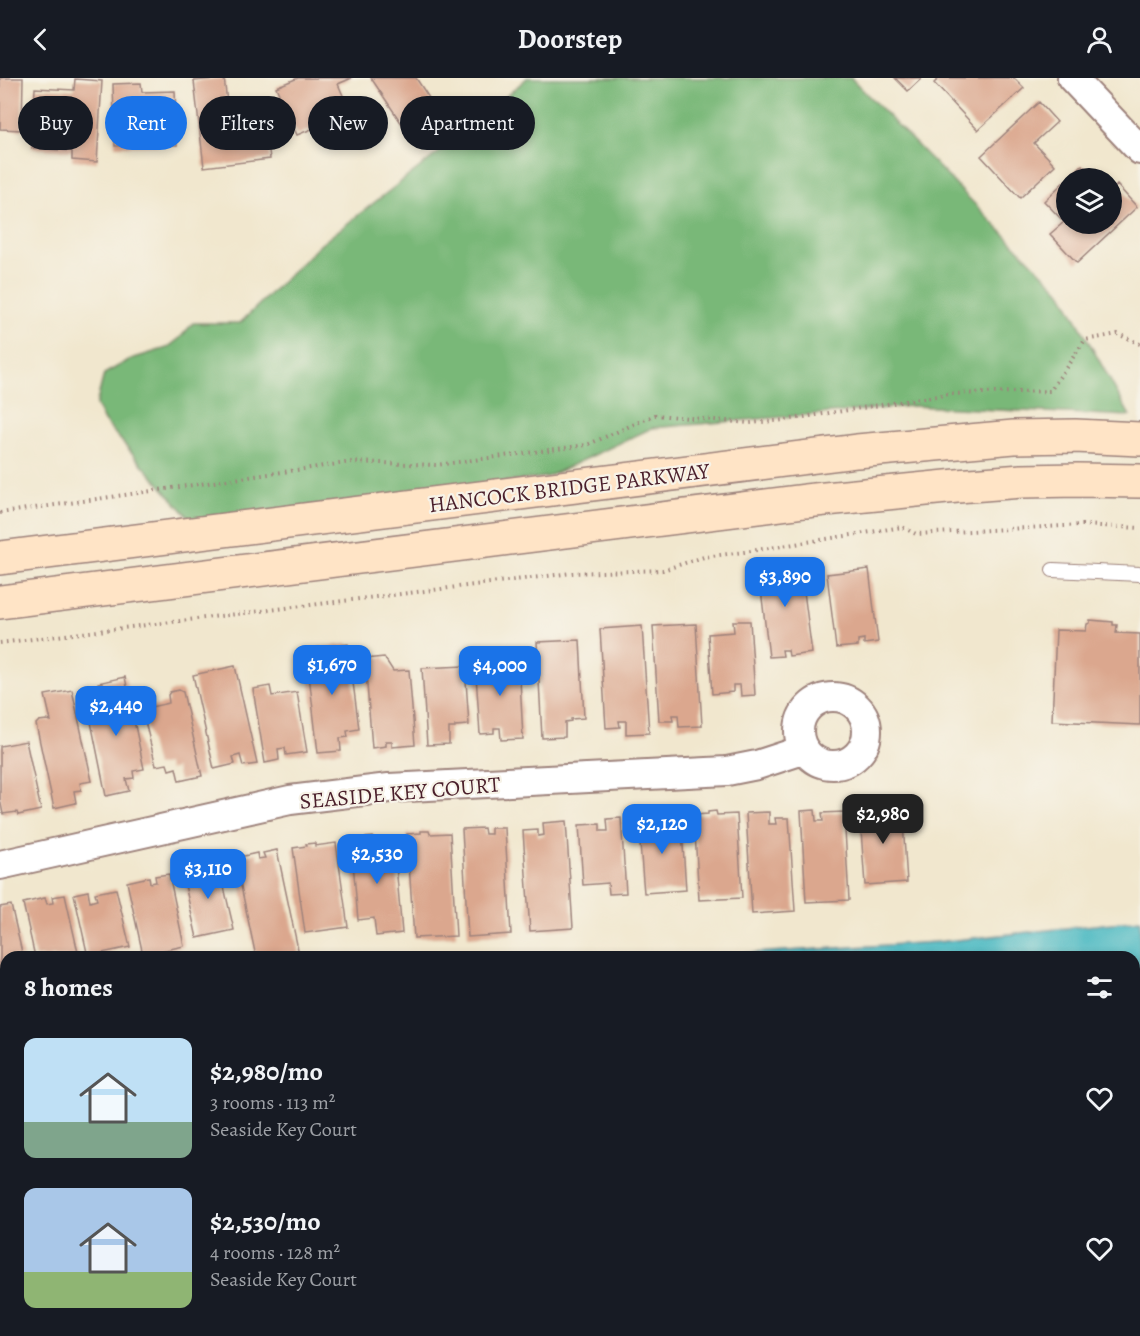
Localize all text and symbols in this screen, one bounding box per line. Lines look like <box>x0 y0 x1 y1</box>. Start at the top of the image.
text: Doorstep <box>518 21 622 57</box>
icon: back <box>24 23 57 56</box>
icon: person <box>1083 23 1116 56</box>
chip: Buy <box>18 96 93 150</box>
chip: Rent <box>105 96 187 150</box>
chip: Filters <box>199 96 296 150</box>
chip: New <box>308 96 388 150</box>
chip: Apartment <box>400 96 535 150</box>
map controls <box>1056 168 1122 234</box>
button: layers <box>1056 168 1122 234</box>
street label: HANCOCK BRIDGE PARKWAY <box>427 456 712 520</box>
pin: $3,890 <box>736 557 834 608</box>
text: $3,890 <box>759 563 811 590</box>
pin: $1,670 <box>283 645 381 696</box>
pin: $4,000 <box>451 646 549 697</box>
text: $1,670 <box>307 651 357 678</box>
text: $4,000 <box>473 652 527 679</box>
pin: $2,440 <box>67 686 165 737</box>
text: $2,440 <box>89 692 143 719</box>
street label: SEASIDE KEY COURT <box>298 769 502 817</box>
pin: $2,980 <box>834 794 932 845</box>
text: $2,980 <box>856 800 910 827</box>
pin: $2,120 <box>613 804 711 855</box>
text: $2,120 <box>636 810 688 837</box>
pin: $2,530 <box>328 834 426 885</box>
text: $2,530 <box>351 840 403 867</box>
pin: $3,110 <box>159 849 257 900</box>
text: $3,110 <box>184 855 232 882</box>
text: 8 homes <box>24 970 113 1005</box>
icon: filters <box>1083 971 1116 1004</box>
text: $2,980/mo <box>210 1054 323 1089</box>
icon: home <box>72 1062 144 1134</box>
icon: heart <box>1083 1082 1116 1115</box>
text: 3 rooms · 113 m² <box>210 1089 335 1116</box>
text: Seaside Key Court <box>210 1116 357 1143</box>
text: $2,530/mo <box>210 1204 321 1239</box>
icon: home <box>72 1212 144 1284</box>
icon: heart <box>1083 1232 1116 1265</box>
text: 4 rooms · 128 m² <box>210 1239 340 1266</box>
text: Seaside Key Court <box>210 1266 357 1293</box>

